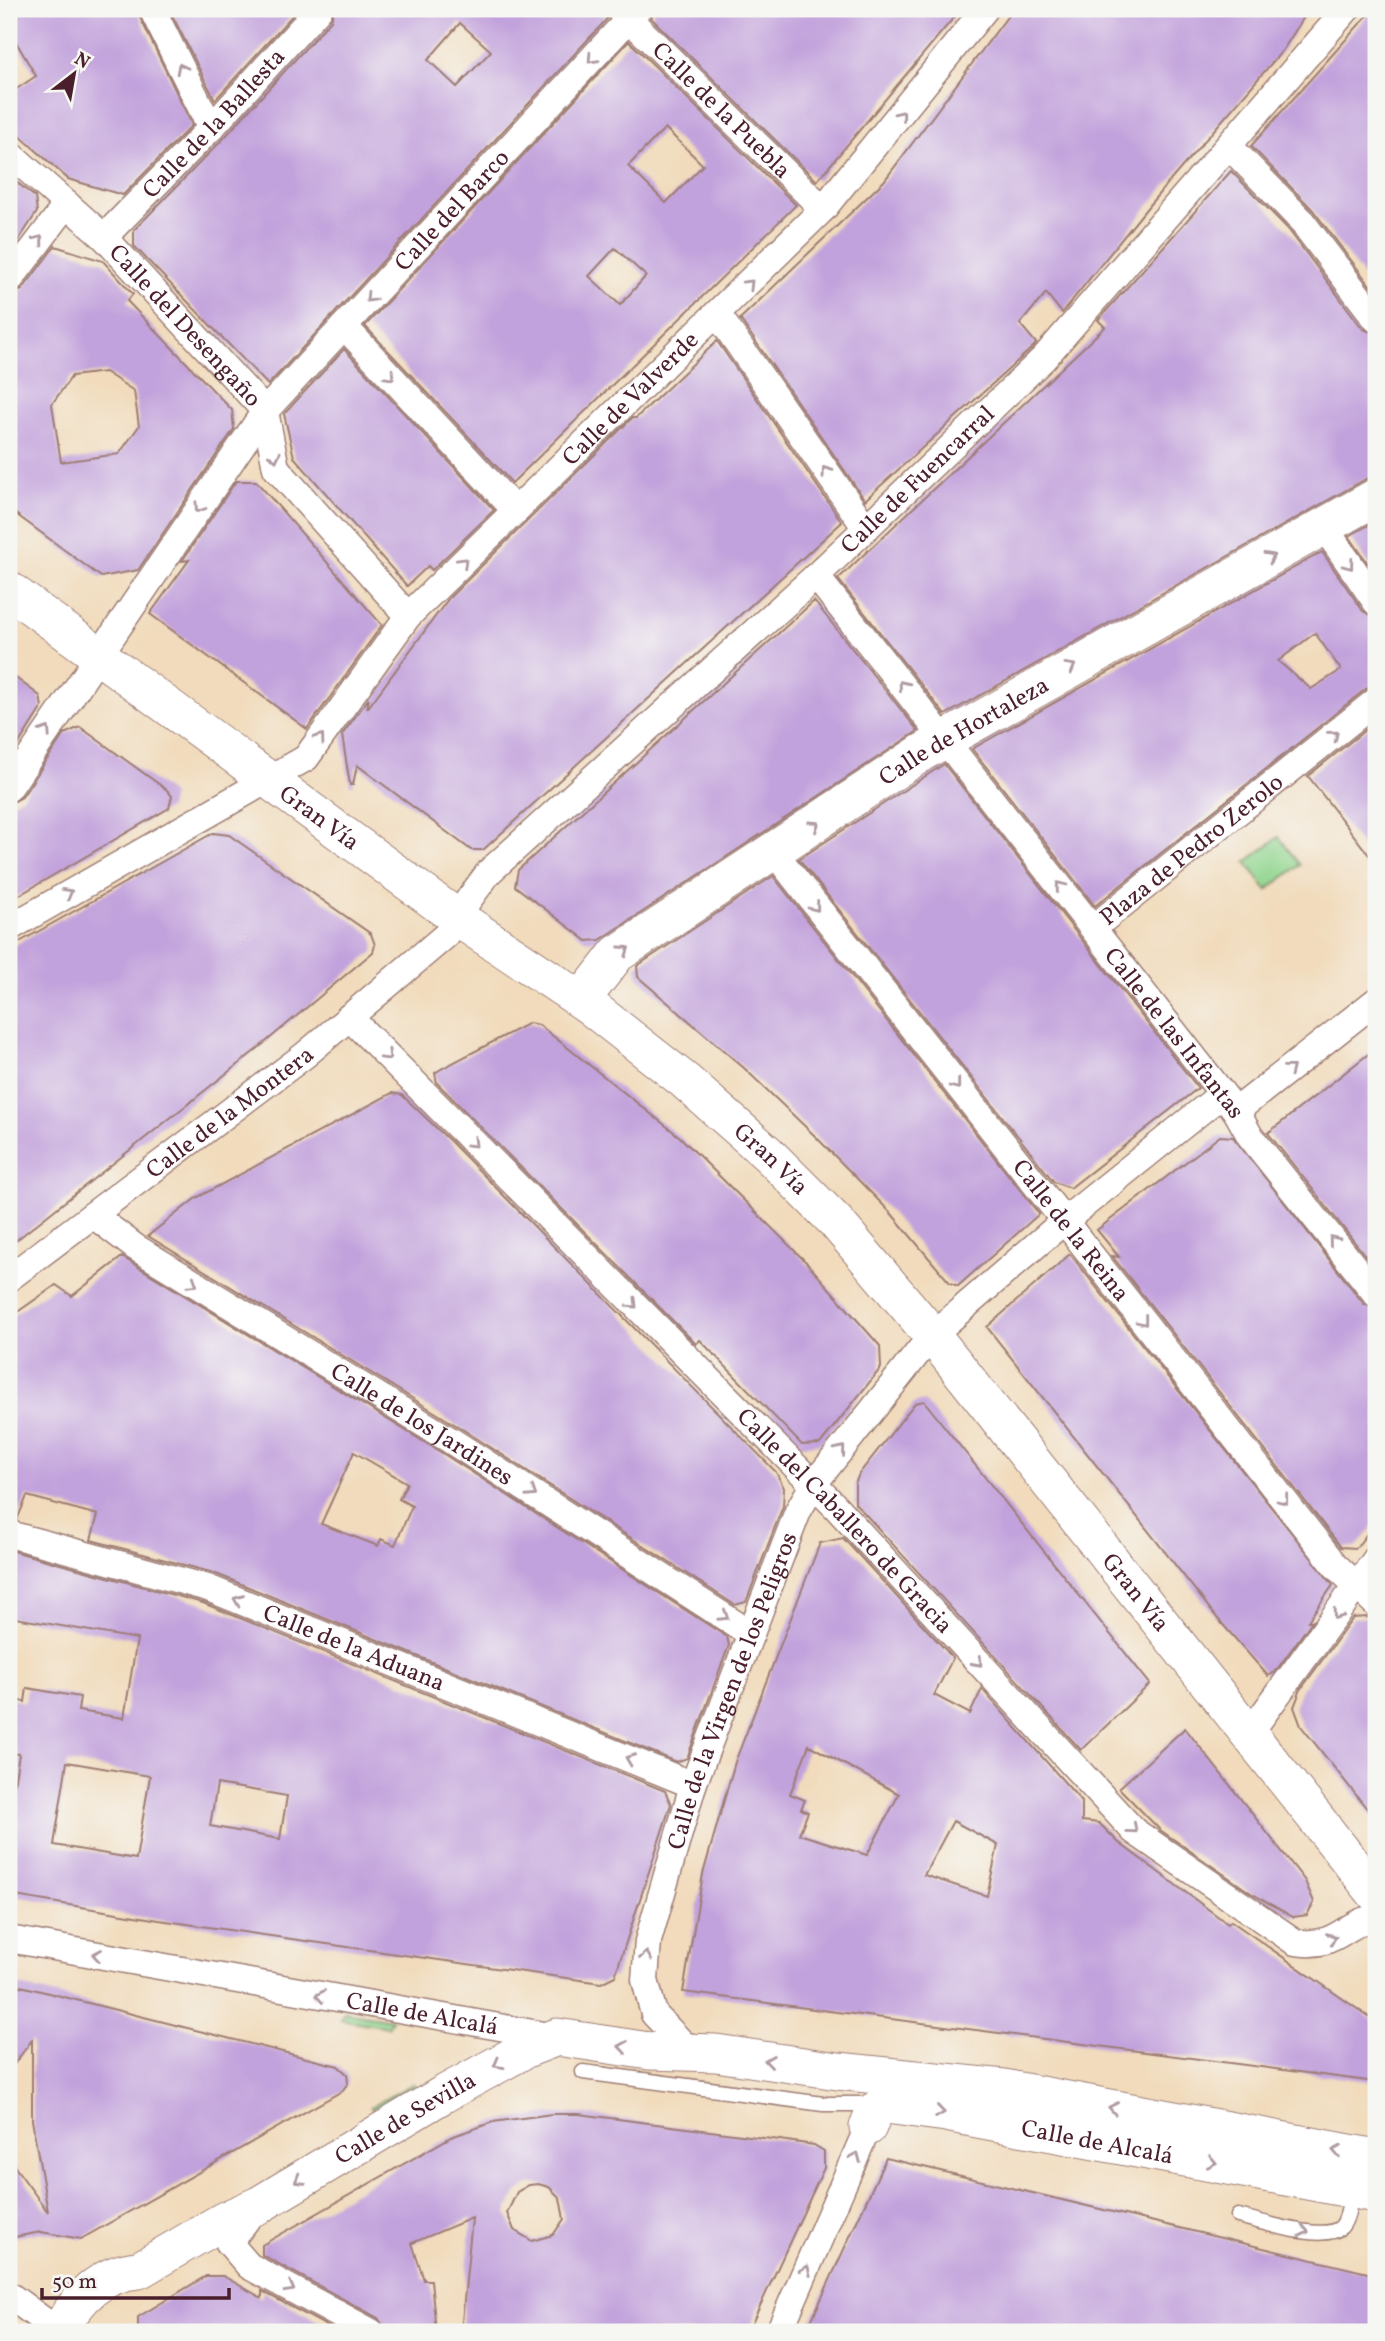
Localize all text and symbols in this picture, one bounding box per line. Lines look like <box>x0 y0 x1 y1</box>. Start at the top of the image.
street label: Calle de la Puebla <box>643 35 798 187</box>
north arrow <box>38 38 108 108</box>
street label: Calle de la Ballesta <box>136 42 294 207</box>
text: N <box>69 46 95 76</box>
one-way arrow <box>587 51 600 64</box>
one-way arrow <box>176 63 190 75</box>
one-way arrow <box>892 110 905 122</box>
street label: Calle del Barco <box>388 143 518 280</box>
one-way arrow <box>31 235 44 248</box>
street label: Calle del Desengaño <box>100 237 268 416</box>
one-way arrow <box>741 279 754 292</box>
one-way arrow <box>366 290 379 303</box>
street label: Calle de Valverde <box>555 325 707 475</box>
one-way arrow <box>382 368 395 381</box>
street label: Calle de Fuencarral <box>834 399 1003 563</box>
one-way arrow <box>266 451 281 463</box>
one-way arrow <box>822 466 835 479</box>
one-way arrow <box>195 500 208 513</box>
one-way arrow <box>1262 552 1275 565</box>
one-way arrow <box>1341 557 1353 570</box>
one-way arrow <box>455 558 467 570</box>
one-way arrow <box>1063 662 1076 675</box>
street label: Calle de Hortaleza <box>873 669 1056 795</box>
one-way arrow <box>899 681 911 694</box>
one-way arrow <box>38 725 51 738</box>
one-way arrow <box>1325 731 1338 743</box>
one-way arrow <box>312 733 324 746</box>
street label: Plaza de Pedro Zerolo <box>1093 767 1292 935</box>
street label: Gran Vía <box>271 778 366 860</box>
one-way arrow <box>807 820 820 833</box>
one-way arrow <box>1056 881 1069 894</box>
one-way arrow <box>60 889 73 902</box>
one-way arrow <box>806 899 819 911</box>
street label: Calle de las Infantas <box>1095 941 1252 1125</box>
one-way arrow <box>617 946 630 958</box>
street label: Calle de la Montera <box>140 1039 322 1188</box>
one-way arrow <box>379 1047 392 1060</box>
one-way arrow <box>1282 1065 1295 1078</box>
one-way arrow <box>948 1077 960 1090</box>
street label: Gran Vía <box>725 1116 815 1204</box>
one-way arrow <box>465 1134 478 1147</box>
street label: Calle de la Reina <box>1003 1153 1137 1310</box>
one-way arrow <box>1329 1236 1342 1248</box>
one-way arrow <box>185 1274 198 1287</box>
one-way arrow <box>625 1296 638 1309</box>
one-way arrow <box>1135 1313 1147 1326</box>
street label: Calle de los Jardines <box>323 1356 519 1495</box>
street label: Calle del Caballero de Gracia <box>728 1401 960 1642</box>
one-way arrow <box>832 1446 845 1458</box>
one-way arrow <box>524 1485 537 1497</box>
one-way arrow <box>1275 1492 1288 1504</box>
street label: Calle de la Virgen de los Peligros <box>660 1528 807 1854</box>
street label: Gran Vía <box>1093 1547 1177 1640</box>
one-way arrow <box>232 1594 244 1608</box>
street label: Calle de la Aduana <box>257 1597 450 1701</box>
one-way arrow <box>716 1607 729 1620</box>
one-way arrow <box>1333 1607 1346 1620</box>
one-way arrow <box>970 1654 982 1667</box>
one-way arrow <box>624 1754 636 1768</box>
one-way arrow <box>1125 1821 1138 1833</box>
one-way arrow <box>1325 1933 1337 1947</box>
one-way arrow <box>91 1948 102 1963</box>
one-way arrow <box>639 1950 654 1962</box>
street label: Calle de Alcalá <box>343 1985 501 2045</box>
one-way arrow <box>314 1989 326 2004</box>
one-way arrow <box>618 2040 629 2055</box>
one-way arrow <box>763 2054 775 2069</box>
one-way arrow <box>493 2056 506 2069</box>
street label: Calle de Sevilla <box>329 2065 483 2174</box>
one-way arrow <box>1107 2102 1119 2117</box>
one-way arrow <box>934 2105 946 2120</box>
street label: Calle de Alcalá <box>1018 2113 1176 2174</box>
one-way arrow <box>1331 2144 1343 2159</box>
one-way arrow <box>848 2151 862 2164</box>
one-way arrow <box>1206 2154 1218 2169</box>
one-way arrow <box>294 2172 307 2185</box>
one-way arrow <box>1298 2222 1310 2237</box>
scale bar <box>42 2257 229 2301</box>
one-way arrow <box>798 2265 812 2277</box>
text: 50 m <box>52 2268 97 2297</box>
one-way arrow <box>283 2280 295 2293</box>

